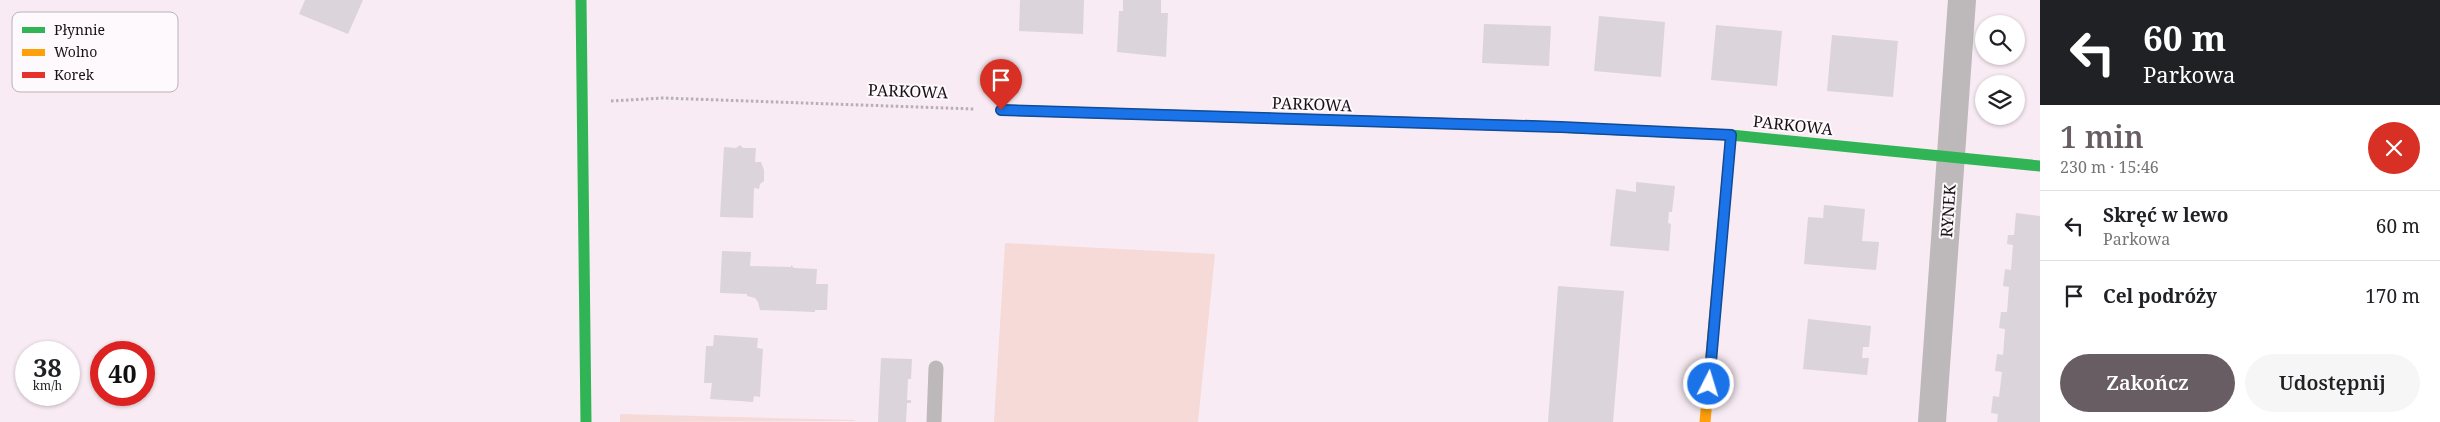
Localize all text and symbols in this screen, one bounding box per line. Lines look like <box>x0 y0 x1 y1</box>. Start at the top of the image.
legend <box>12 12 178 92</box>
text: 60 m <box>2143 14 2226 61</box>
map controls <box>1975 15 2025 125</box>
button: search <box>1975 15 2025 65</box>
text: Płynnie <box>54 20 105 39</box>
icon: left <box>2060 20 2125 85</box>
text: Wolno <box>54 42 97 61</box>
pin <box>980 59 1022 110</box>
text: Parkowa <box>2143 59 2236 89</box>
text: Korek <box>54 65 95 84</box>
icon: arrive <box>987 66 1015 94</box>
button: layers <box>1975 75 2025 125</box>
street label: PARKOWA <box>868 79 949 103</box>
street label: PARKOWA <box>1272 92 1353 116</box>
street label: PARKOWA <box>1752 110 1835 140</box>
text: 1 min <box>2060 116 2144 157</box>
button: close <box>2368 122 2420 174</box>
text: 230 m · 15:46 <box>2060 156 2159 178</box>
street label: RYNEK <box>1935 183 1961 238</box>
text: Skręć w lewo <box>2103 202 2229 228</box>
icon: left <box>2060 212 2088 240</box>
text: 60 m <box>2376 213 2420 239</box>
text: Parkowa <box>2103 228 2170 250</box>
icon: arrive <box>2060 282 2088 310</box>
text: Cel podróży <box>2103 283 2217 309</box>
text: 170 m <box>2365 283 2420 309</box>
speed limit sign: 40 <box>90 341 155 406</box>
text: 38 <box>33 350 62 384</box>
button: Zakończ <box>2060 354 2235 412</box>
button: Udostępnij <box>2245 354 2420 412</box>
position arrow <box>1682 357 1734 409</box>
text: km/h <box>33 377 62 394</box>

